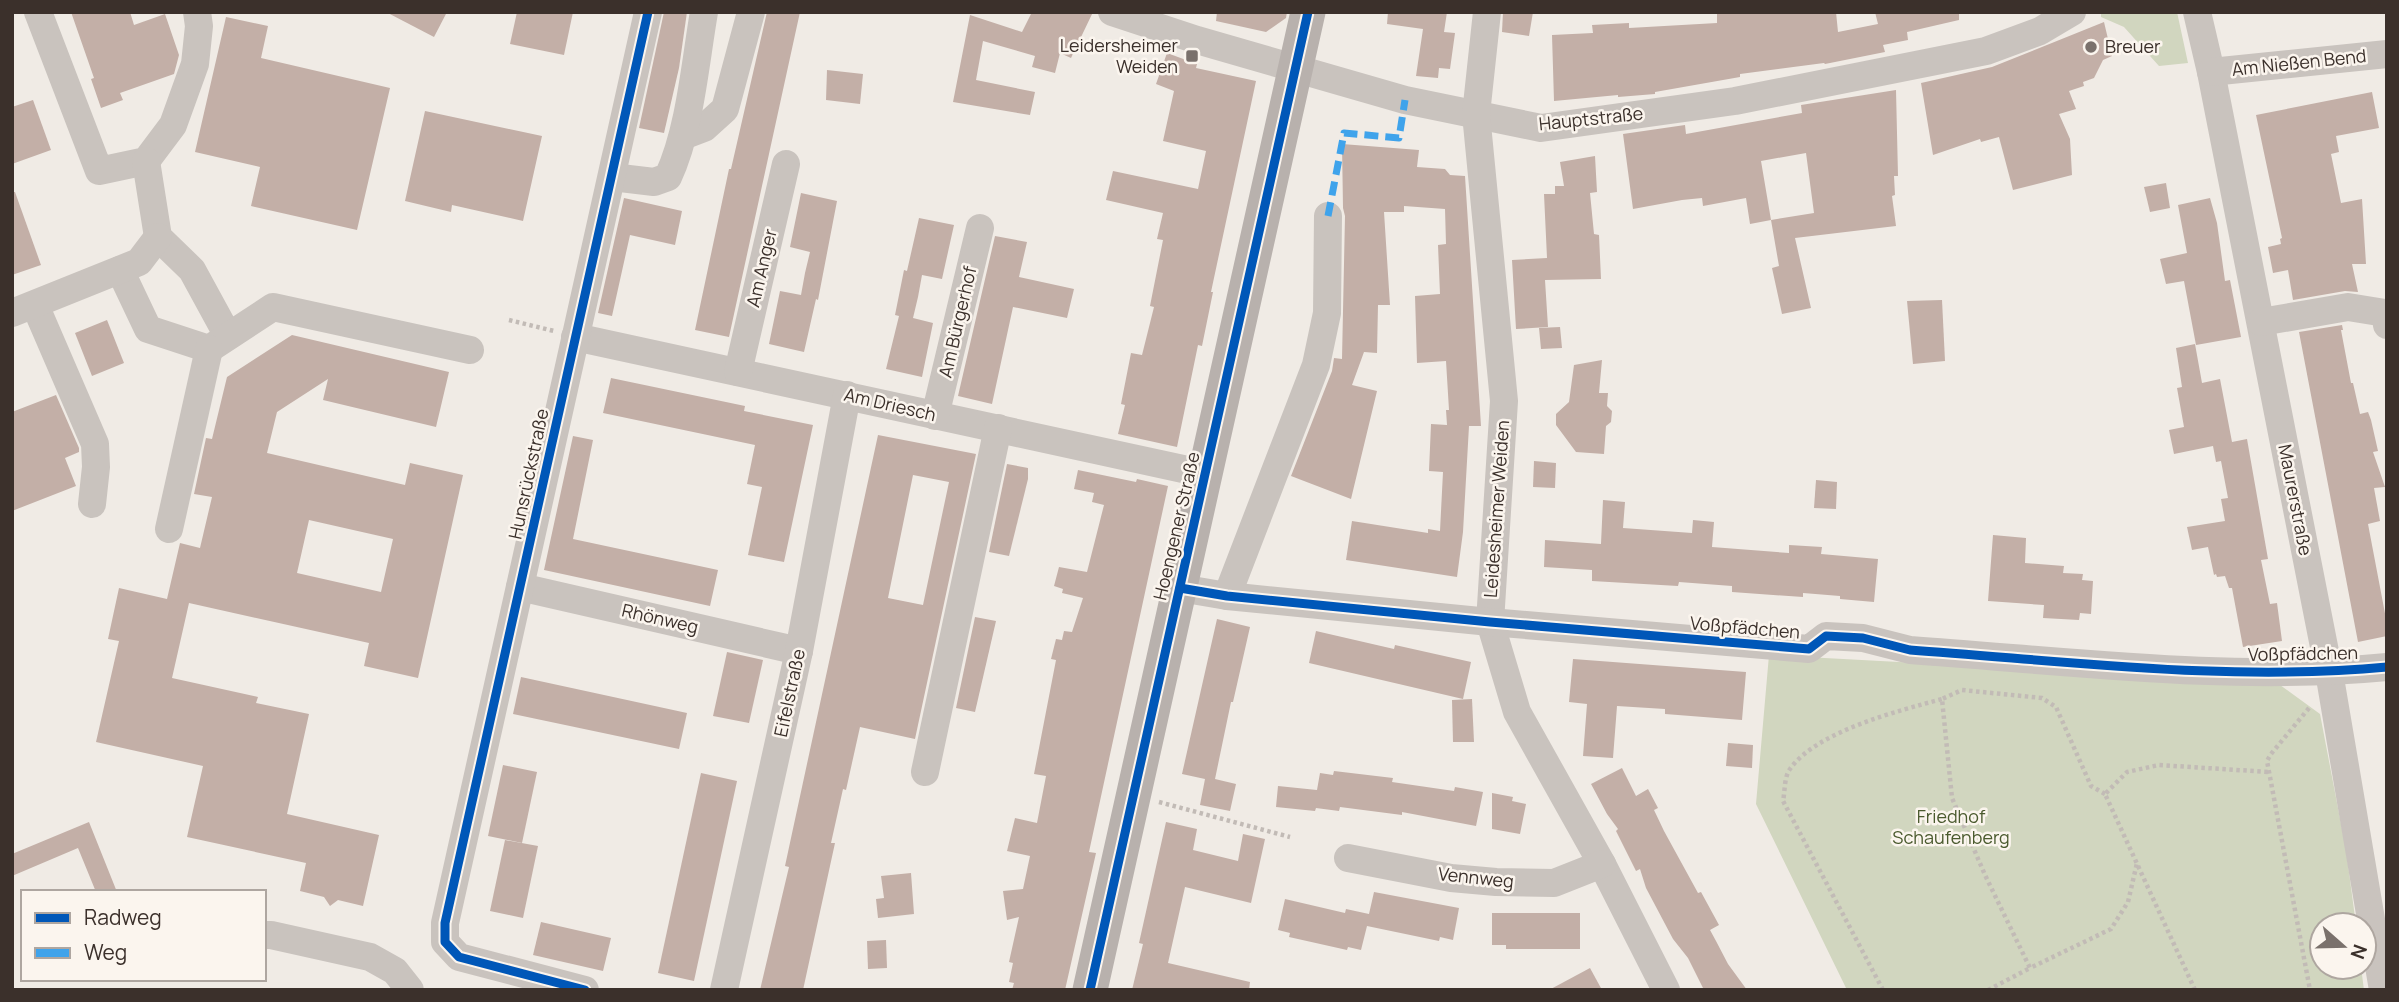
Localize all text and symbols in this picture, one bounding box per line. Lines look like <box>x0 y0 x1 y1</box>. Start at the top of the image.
place label: Leidersheimer Weiden <box>1060 33 1179 78</box>
place label: Breuer <box>2105 34 2161 58</box>
marker: Breuer <box>2083 39 2099 55</box>
street label: Am Nießen Bend <box>2230 43 2367 81</box>
marker: Leidersheimer Weiden <box>1184 48 1200 64</box>
street label: Hauptstraße <box>1537 101 1644 135</box>
street label: Am Anger <box>740 226 782 309</box>
street label: Am Bürgerhof <box>933 263 982 380</box>
street label: Am Driesch <box>842 382 939 426</box>
street label: Hunsrückstraße <box>502 406 554 541</box>
street label: Leidesheimer Weiden <box>1478 419 1514 598</box>
street label: Maurerstraße <box>2273 442 2319 557</box>
street label: Hoengener Straße <box>1147 449 1205 602</box>
street label: Rhönweg <box>620 598 701 638</box>
street label: Voßpfädchen <box>1689 610 1801 644</box>
street label: Voßpfädchen <box>2248 640 2358 666</box>
street label: Eifelstraße <box>768 647 810 739</box>
park label: Friedhof Schaufenberg <box>1892 804 2010 849</box>
street label: Vennweg <box>1437 861 1515 893</box>
legend <box>21 890 266 981</box>
text: Radweg <box>84 903 162 931</box>
north arrow <box>2308 911 2378 981</box>
text: Weg <box>84 938 127 966</box>
text: N <box>2344 941 2374 963</box>

